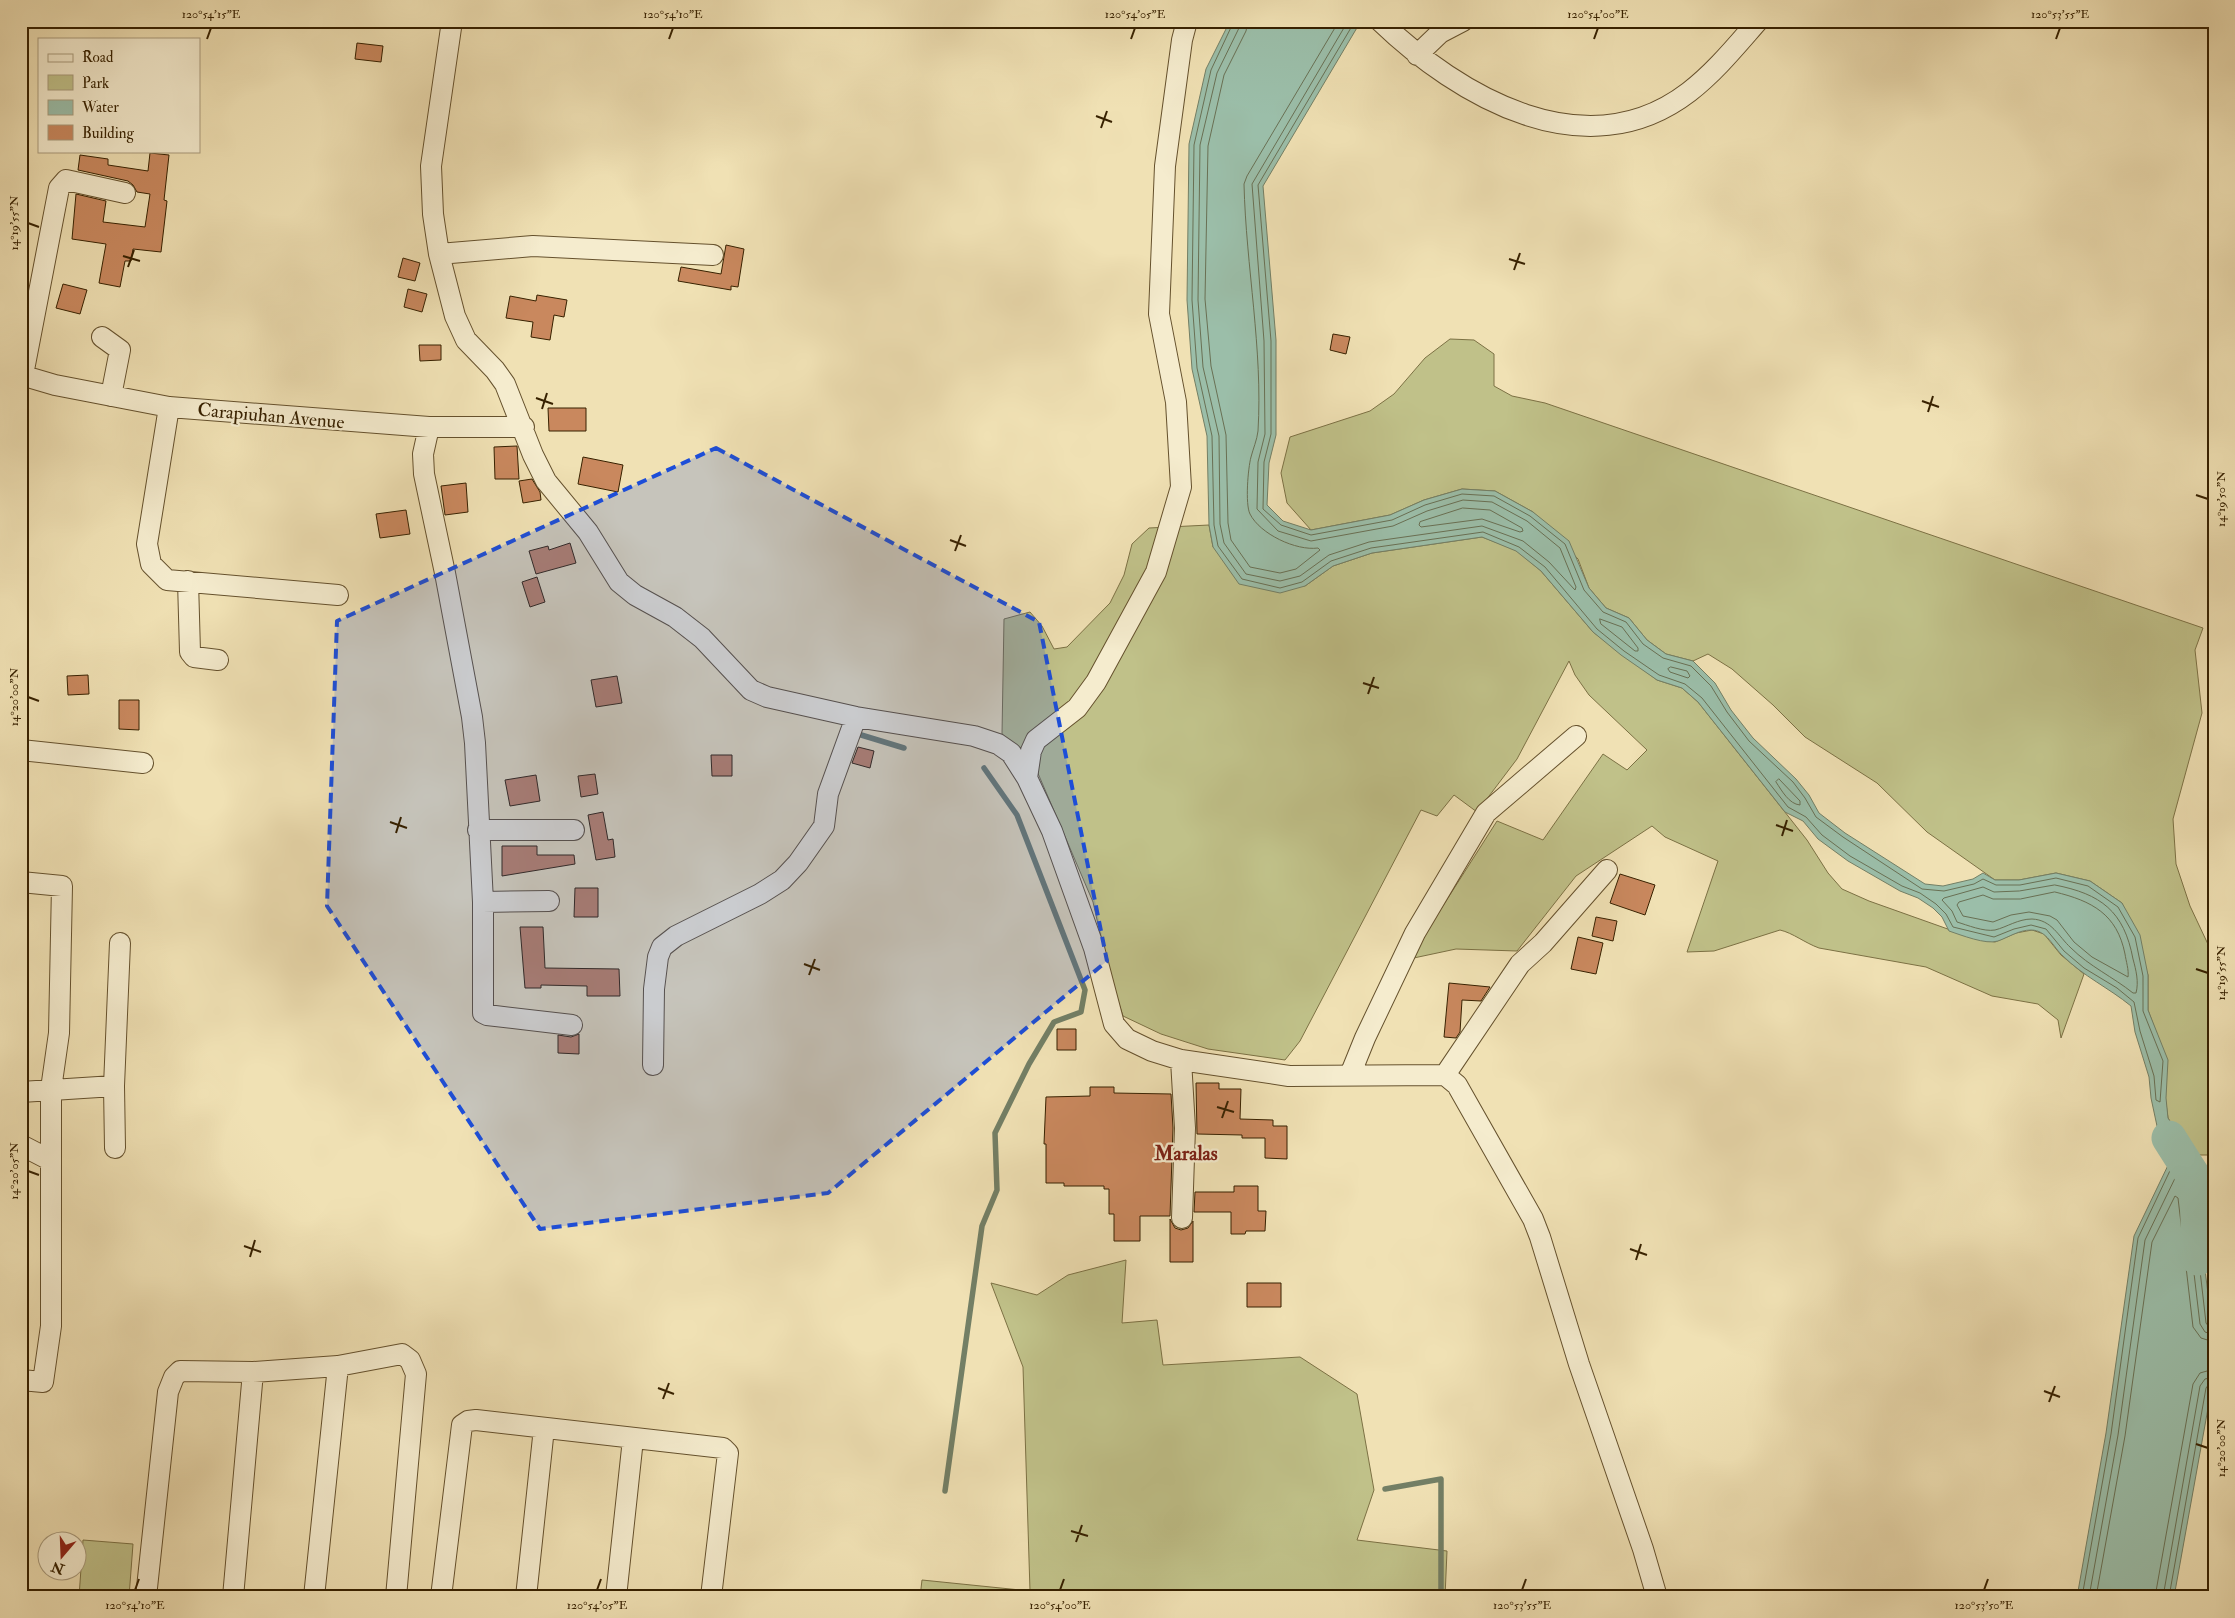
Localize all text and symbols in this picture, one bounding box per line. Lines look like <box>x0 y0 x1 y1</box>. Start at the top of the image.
text: 120°54'15"E <box>182 7 241 22</box>
text: 120°54'10"E <box>643 7 703 22</box>
text: 120°54'05"E <box>1105 7 1166 22</box>
text: 120°54'00"E <box>1567 7 1629 22</box>
text: 120°53'55"E <box>2031 7 2089 22</box>
legend <box>38 38 200 152</box>
text: Road <box>82 48 114 67</box>
text: Park <box>82 74 109 93</box>
text: Water <box>81 98 119 117</box>
text: Building <box>82 124 134 143</box>
text: 14°19'55"N <box>7 195 22 250</box>
street label: Carapiuhan Avenue <box>196 398 345 435</box>
text: 14°19'50"N <box>2214 471 2229 527</box>
text: 14°20'00"N <box>7 667 22 726</box>
text: 14°19'55"N <box>2214 945 2229 1000</box>
district label: Maralas <box>1153 1141 1218 1166</box>
text: 14°20'05"N <box>7 1142 22 1200</box>
text: 14°20'00"N <box>2214 1418 2229 1477</box>
north arrow <box>38 1530 88 1580</box>
text: N <box>49 1558 68 1578</box>
text: 120°54'10"E <box>105 1598 165 1613</box>
text: 120°54'05"E <box>567 1598 628 1613</box>
text: 120°54'00"E <box>1029 1598 1091 1613</box>
text: 120°53'55"E <box>1493 1598 1551 1613</box>
text: 120°53'50"E <box>1955 1598 2014 1613</box>

